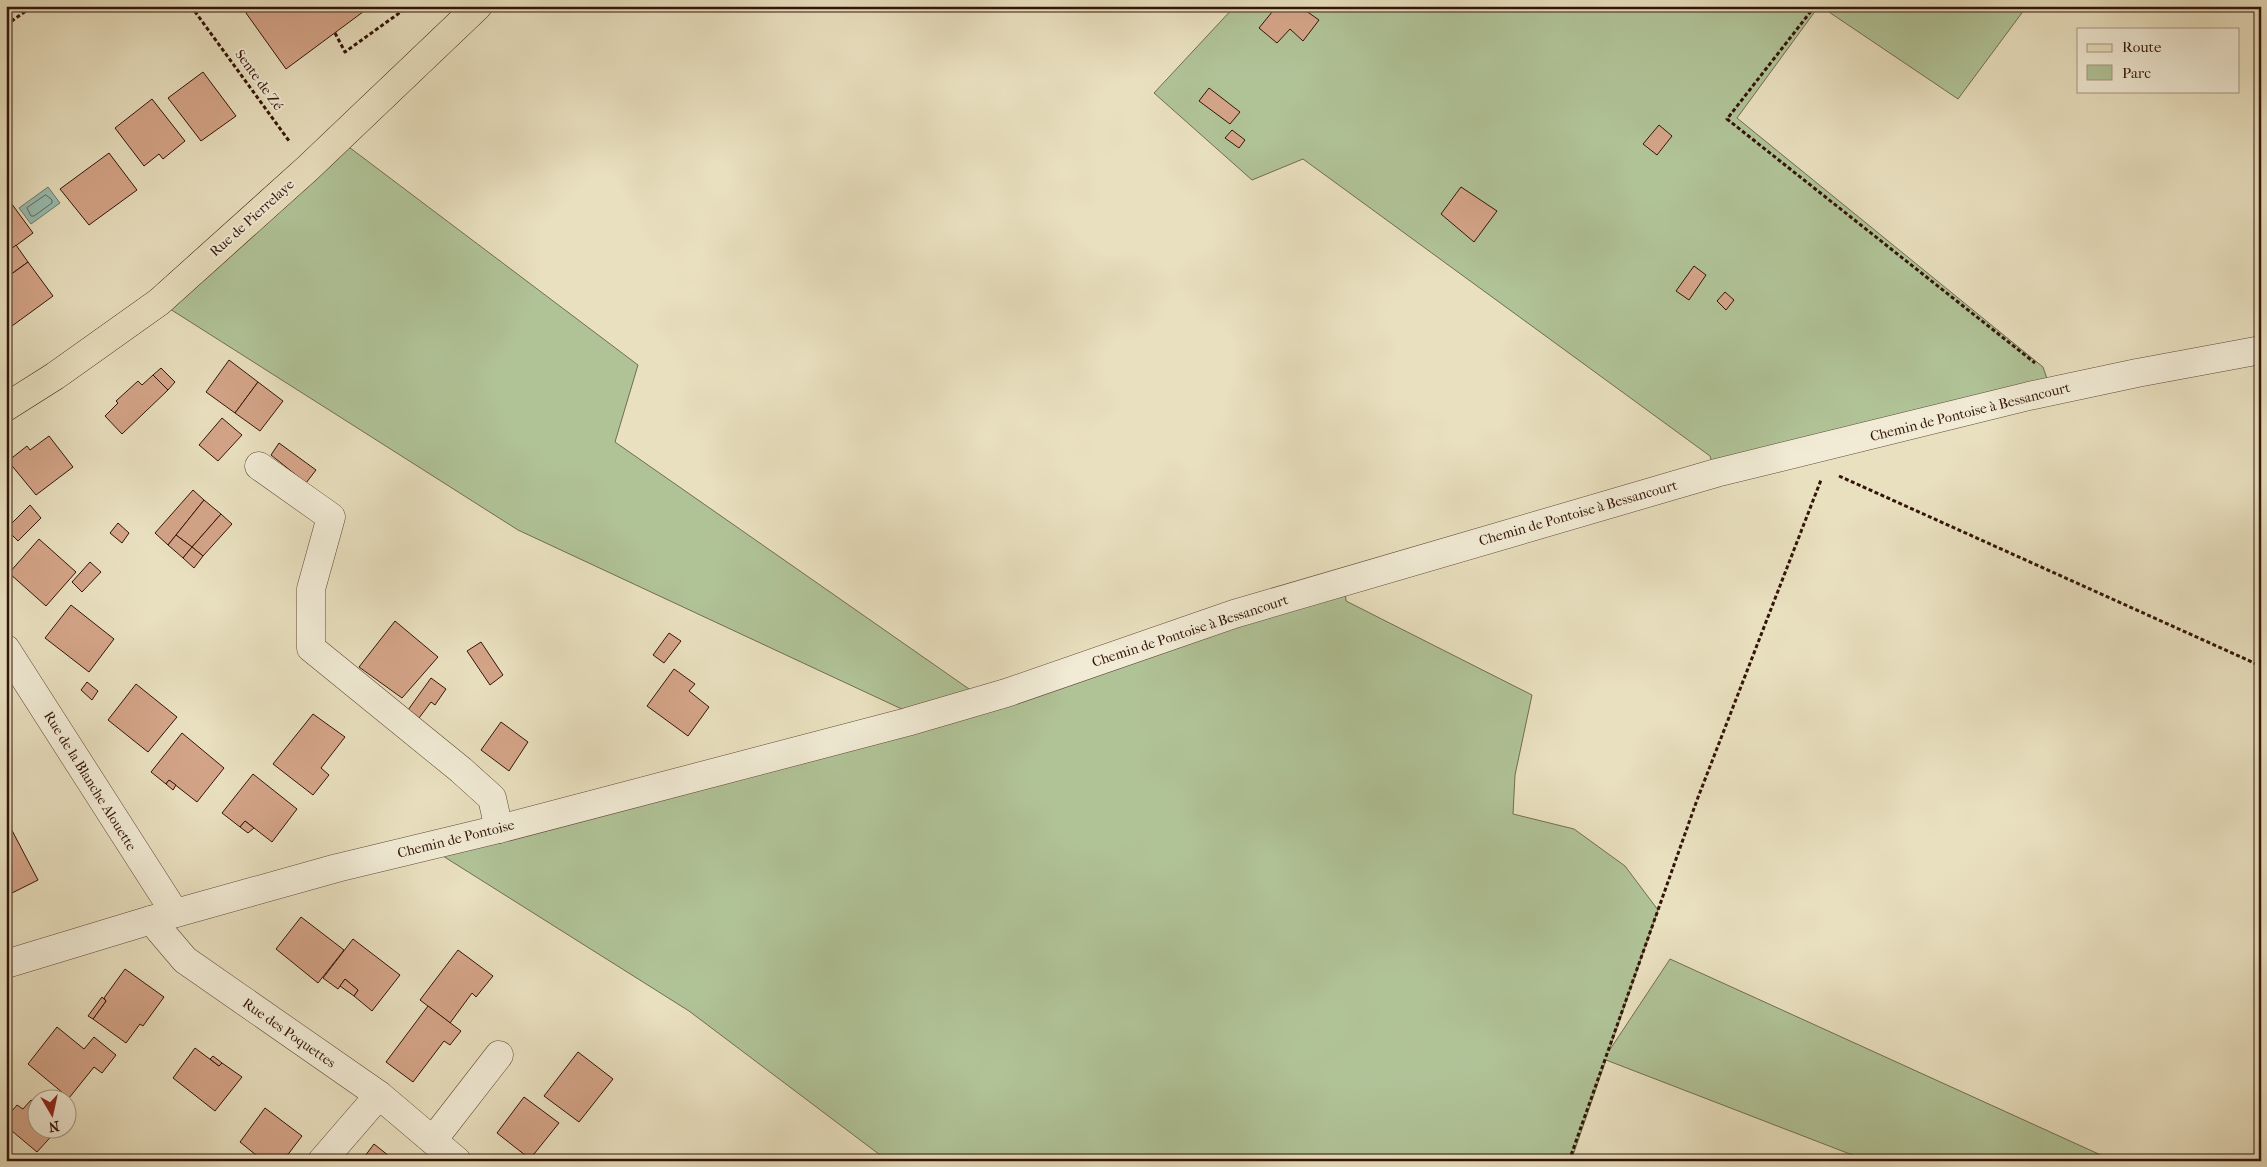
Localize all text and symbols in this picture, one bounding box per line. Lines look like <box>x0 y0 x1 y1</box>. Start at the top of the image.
legend <box>2077 28 2240 92</box>
text: Route <box>2122 38 2162 56</box>
street label: Sente de Zé <box>231 46 287 114</box>
text: Parc <box>2122 64 2151 82</box>
street label: Rue de Pierrelaye <box>206 176 298 260</box>
street label: Chemin de Pontoise à Bessancourt <box>1868 379 2072 445</box>
street label: Chemin de Pontoise à Bessancourt <box>1477 477 1679 549</box>
street label: Chemin de Pontoise à Bessancourt <box>1090 591 1290 671</box>
street label: Rue de la Blanche Alouette <box>40 708 140 854</box>
street label: Chemin de Pontoise <box>396 816 516 862</box>
street label: Rue des Poquettes <box>239 995 339 1071</box>
north arrow <box>28 1090 78 1140</box>
text: N <box>47 1117 61 1136</box>

